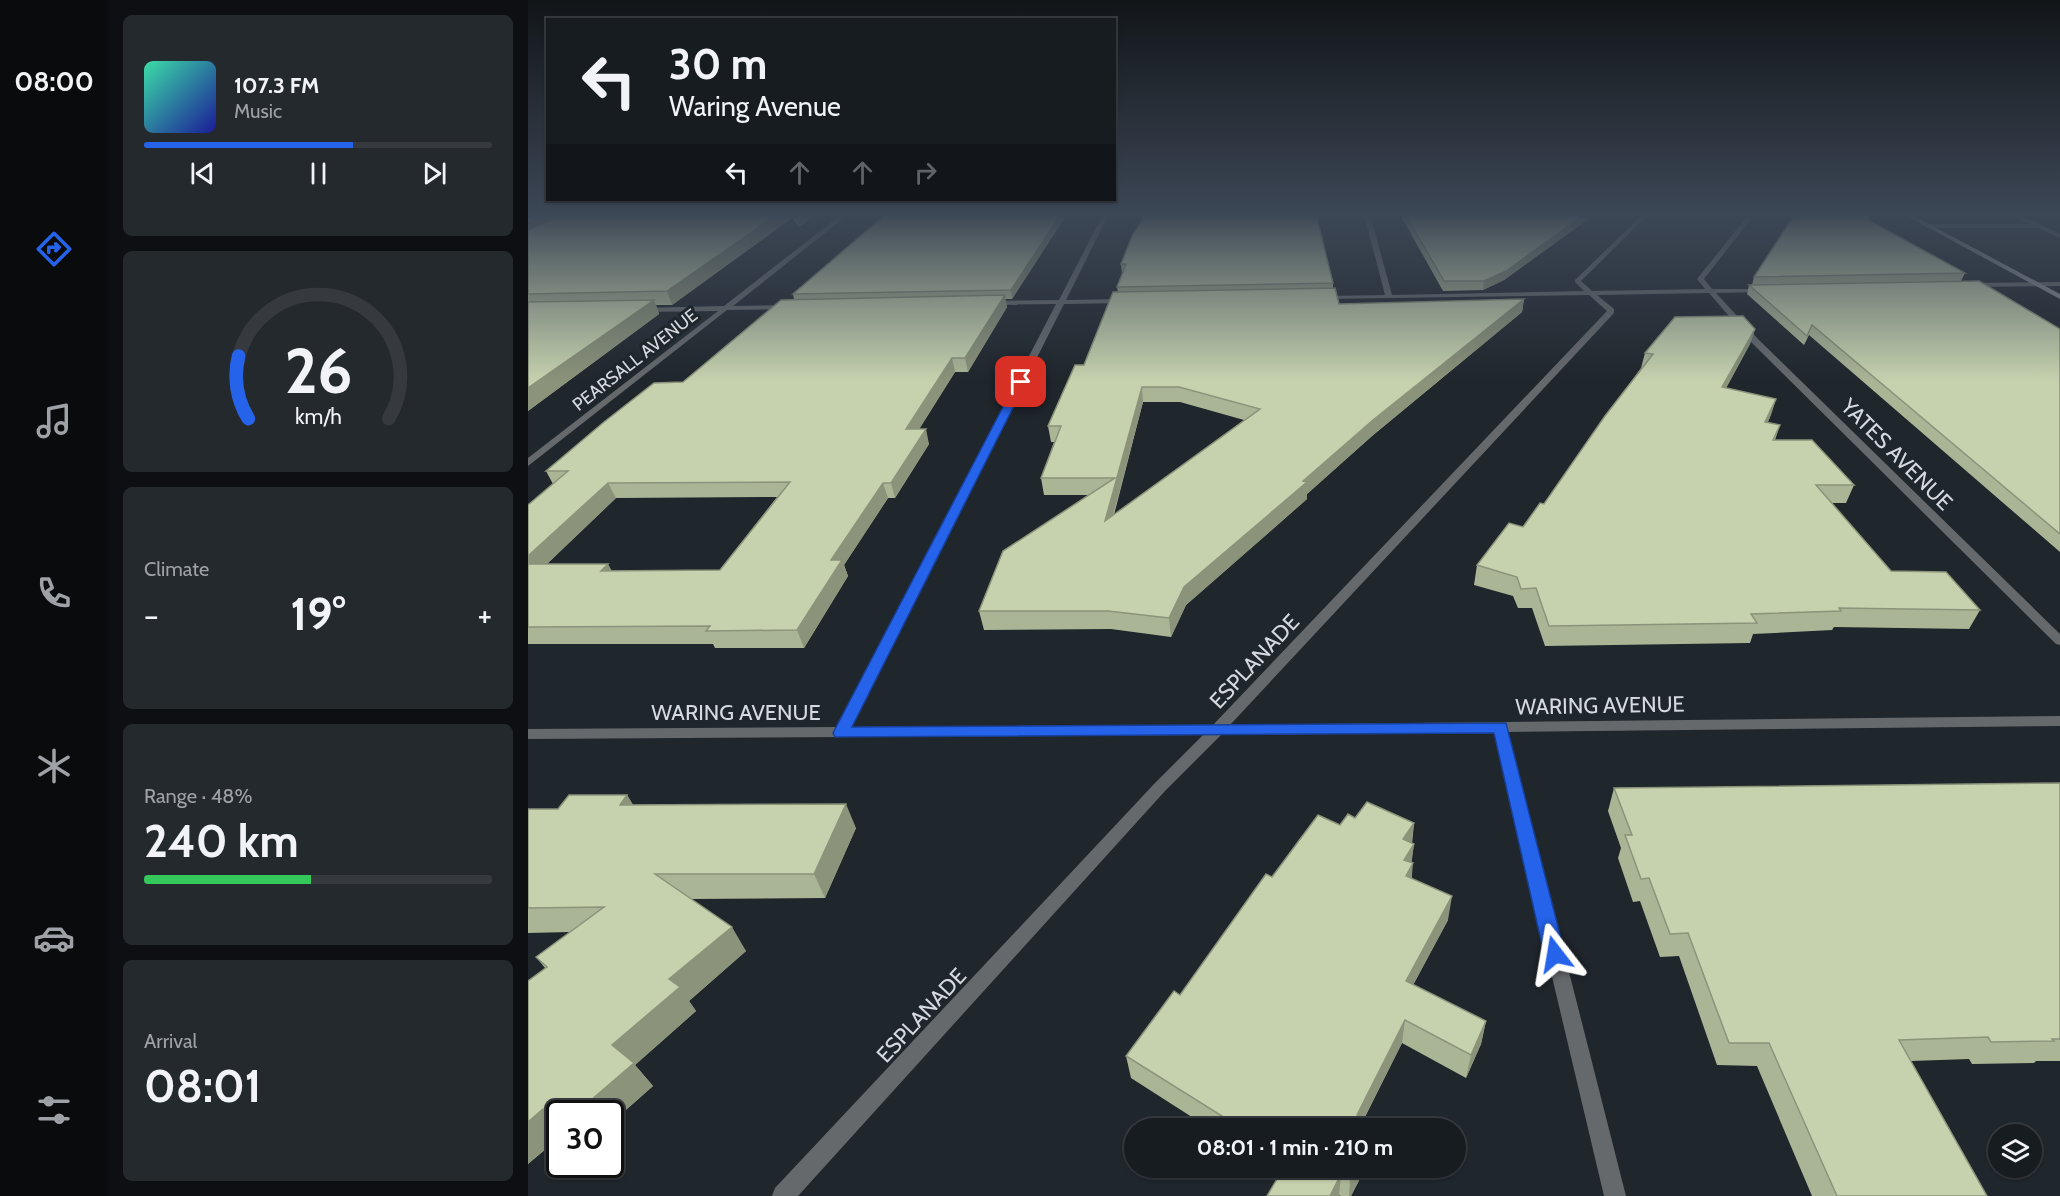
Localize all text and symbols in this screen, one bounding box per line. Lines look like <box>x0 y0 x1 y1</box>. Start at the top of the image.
text: 30 m <box>669 38 767 90</box>
icon: left <box>570 42 648 120</box>
text: 08:00 <box>14 65 94 98</box>
text: 107.3 FM <box>234 72 319 99</box>
text: Waring Avenue <box>669 90 841 123</box>
text: Music <box>234 99 282 123</box>
icon: left <box>720 156 753 189</box>
icon: ahead <box>783 156 816 189</box>
icon: ahead <box>846 156 879 189</box>
icon: right <box>909 156 942 189</box>
icon: previous <box>186 157 219 190</box>
icon: pause <box>302 157 335 190</box>
icon: next <box>418 157 451 190</box>
icon: directions <box>33 228 75 270</box>
street label: PEARSALL AVENUE <box>568 304 702 416</box>
text: 26 <box>284 333 352 409</box>
pin <box>995 356 1046 407</box>
icon: arrive <box>1004 365 1037 398</box>
street label: YATES AVENUE <box>1834 392 1958 516</box>
icon: music <box>33 400 75 442</box>
text: km/h <box>295 403 341 429</box>
text: Climate <box>144 557 209 581</box>
icon: phone <box>33 572 75 614</box>
text: 19° <box>291 587 345 641</box>
text: − <box>144 595 159 635</box>
text: + <box>477 595 492 635</box>
street label: ESPLANADE <box>1204 608 1305 714</box>
street label: WARING AVENUE <box>1515 691 1685 720</box>
street label: WARING AVENUE <box>651 699 821 726</box>
icon: climate <box>33 745 75 787</box>
text: Range · 48% <box>144 784 252 808</box>
text: 240 km <box>144 814 299 868</box>
icon: car <box>33 917 75 959</box>
position arrow <box>1523 922 1587 986</box>
street label: ESPLANADE <box>871 962 972 1068</box>
text: Arrival <box>144 1029 197 1053</box>
text: 08:01 <box>144 1059 261 1113</box>
icon: filters <box>33 1089 75 1131</box>
speed limit sign: 30 <box>546 1100 624 1178</box>
map controls <box>1988 1124 2042 1178</box>
button: layers <box>1988 1124 2042 1178</box>
text: 08:01 · 1 min · 210 m <box>1197 1134 1393 1161</box>

